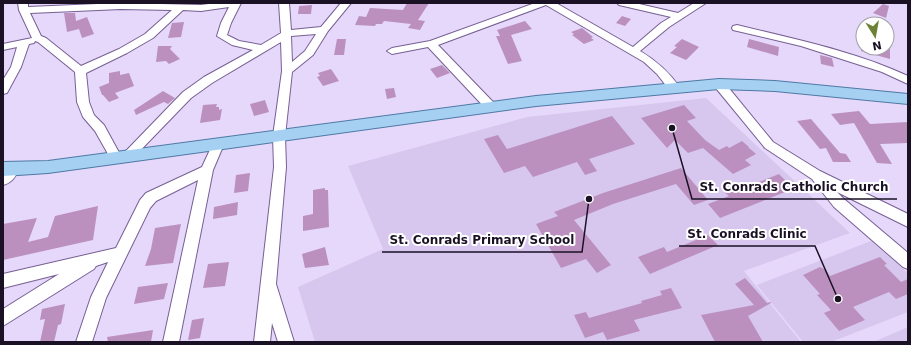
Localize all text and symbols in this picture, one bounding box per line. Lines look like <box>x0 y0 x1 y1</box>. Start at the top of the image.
north arrow <box>855 16 895 56</box>
text: N <box>871 38 883 53</box>
callout: St. Conrads Catholic Church <box>692 175 897 199</box>
text: St. Conrads Catholic Church <box>699 180 889 194</box>
callout: St. Conrads Clinic <box>679 222 815 246</box>
text: St. Conrads Clinic <box>687 227 807 241</box>
callout: St. Conrads Primary School <box>382 228 582 252</box>
text: St. Conrads Primary School <box>390 233 574 247</box>

